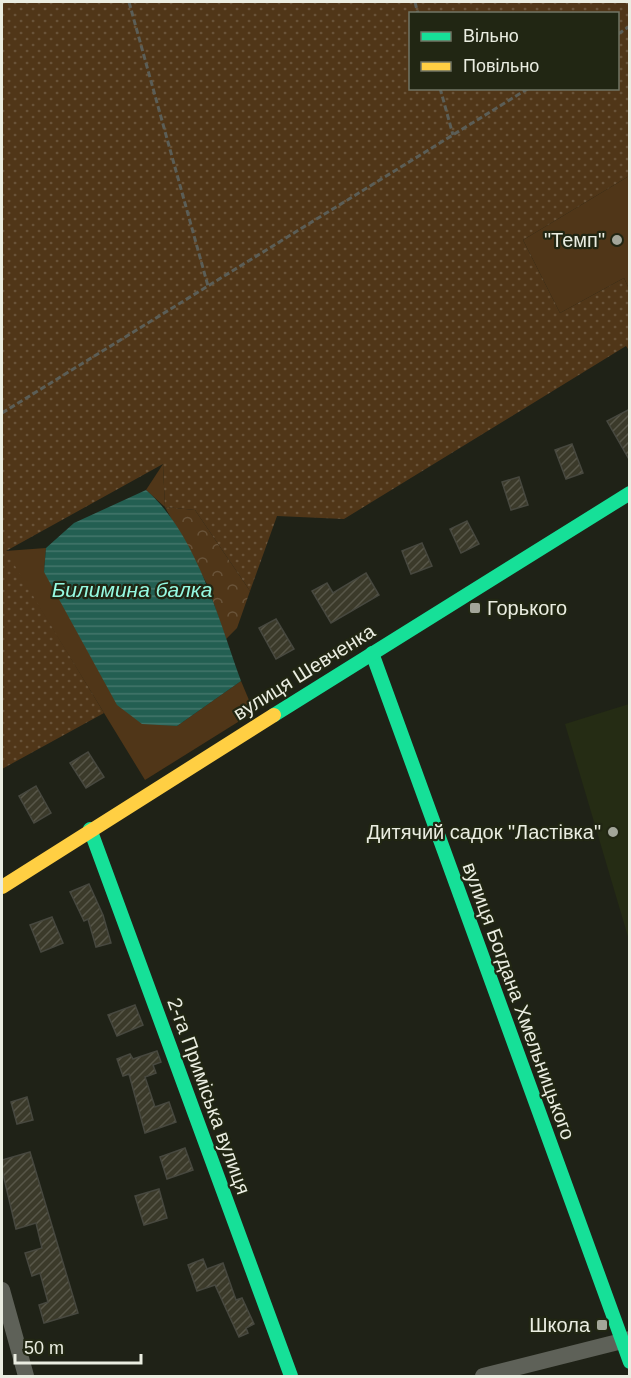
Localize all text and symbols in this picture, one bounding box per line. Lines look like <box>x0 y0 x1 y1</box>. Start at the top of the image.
legend <box>409 12 619 90</box>
text: Вільно <box>463 26 519 46</box>
text: Повільно <box>463 56 539 76</box>
place label: "Темп" <box>544 229 605 251</box>
marker: "Темп" <box>610 233 624 247</box>
water label: Билимина балка <box>52 578 212 601</box>
place label: Горького <box>487 597 567 619</box>
marker: Горького <box>468 601 482 615</box>
street label: вулиця Шевченка <box>229 619 379 724</box>
place label: Дитячий садок "Ластівка" <box>367 821 601 843</box>
marker: Дитячий садок "Ластівка" <box>606 825 620 839</box>
street label: вулиця Богдана Хмельницького <box>458 859 580 1143</box>
street label: 2-га Приміська вулиця <box>163 995 255 1197</box>
place label: Школа <box>529 1314 591 1336</box>
marker: Школа <box>595 1318 609 1332</box>
scale bar <box>15 1327 141 1365</box>
text: 50 m <box>24 1338 64 1358</box>

